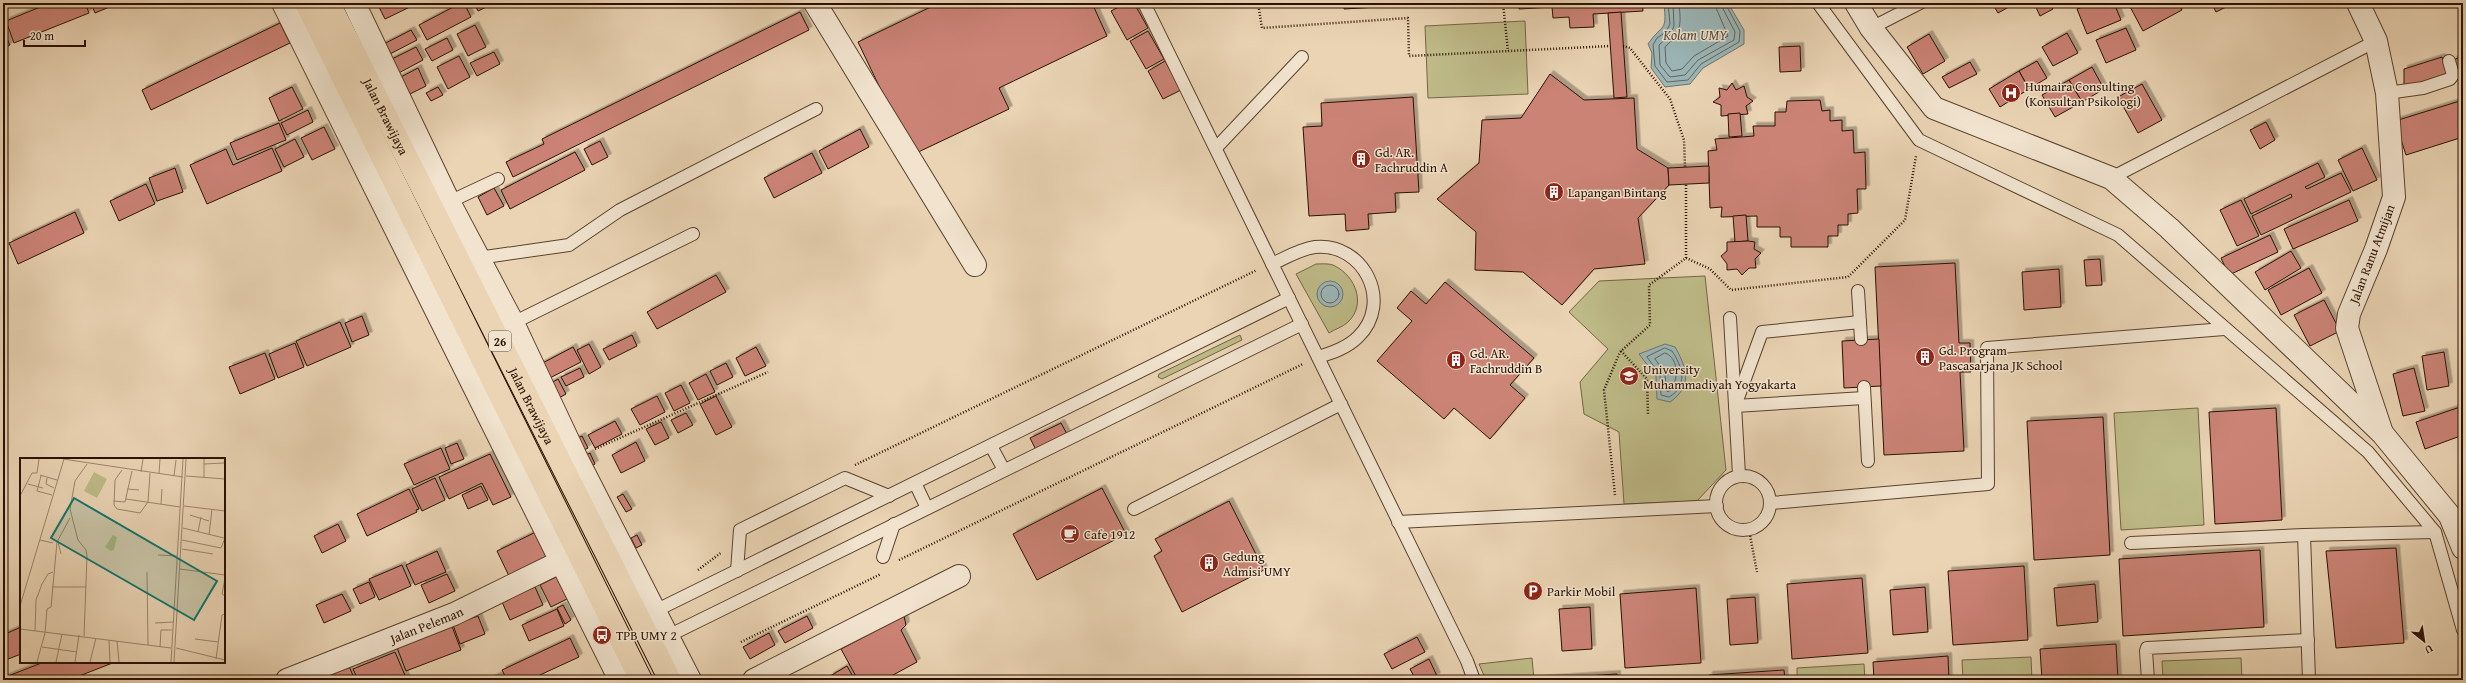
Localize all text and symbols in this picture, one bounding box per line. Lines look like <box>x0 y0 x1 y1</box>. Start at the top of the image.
scale bar <box>24 22 85 48</box>
water label: Kolam UMY <box>1662 25 1728 45</box>
text: 20 m <box>30 27 54 44</box>
street label: Jalan Brawijaya <box>358 73 414 159</box>
place label: Humaira Consulting (Konsultan Psikologi) <box>2025 77 2141 111</box>
hospital icon: Humaira Consulting (Konsultan Psikologi) <box>2000 82 2022 104</box>
place label: Gd. AR. Fachruddin A <box>1375 143 1448 177</box>
building icon: Gd. AR. Fachruddin A <box>1350 148 1372 170</box>
building icon: Lapangan Bintang <box>1543 181 1565 203</box>
place label: Lapangan Bintang <box>1568 183 1667 202</box>
street label: Jalan Ranu Atmijan <box>2344 201 2400 308</box>
road number: 26 <box>489 331 511 351</box>
place label: Gd. Program Pascasarjana JK School <box>1939 341 2063 375</box>
place label: Gd. AR. Fachruddin B <box>1470 344 1542 378</box>
building icon: Gd. Program Pascasarjana JK School <box>1914 346 1936 368</box>
building icon: Gd. AR. Fachruddin B <box>1445 349 1467 371</box>
place label: University Muhammadiyah Yogyakarta <box>1643 360 1797 394</box>
street label: Jalan Brawijaya <box>504 362 560 448</box>
school or university icon: University Muhammadiyah Yogyakarta <box>1618 365 1640 387</box>
inset map <box>20 458 225 663</box>
cafe icon: Cafe 1912 <box>1059 523 1081 545</box>
place label: Cafe 1912 <box>1084 525 1135 544</box>
place label: Gedung Admisi UMY <box>1223 547 1291 581</box>
building icon: Gedung Admisi UMY <box>1198 552 1220 574</box>
parking icon: Parkir Mobil <box>1522 580 1544 602</box>
place label: Parkir Mobil <box>1547 582 1616 601</box>
street label: Jalan Peleman <box>385 601 467 649</box>
north arrow <box>2404 621 2444 661</box>
bus stop icon: TPB UMY 2 <box>591 624 613 646</box>
place label: TPB UMY 2 <box>616 626 677 645</box>
text: U <box>2421 641 2436 659</box>

